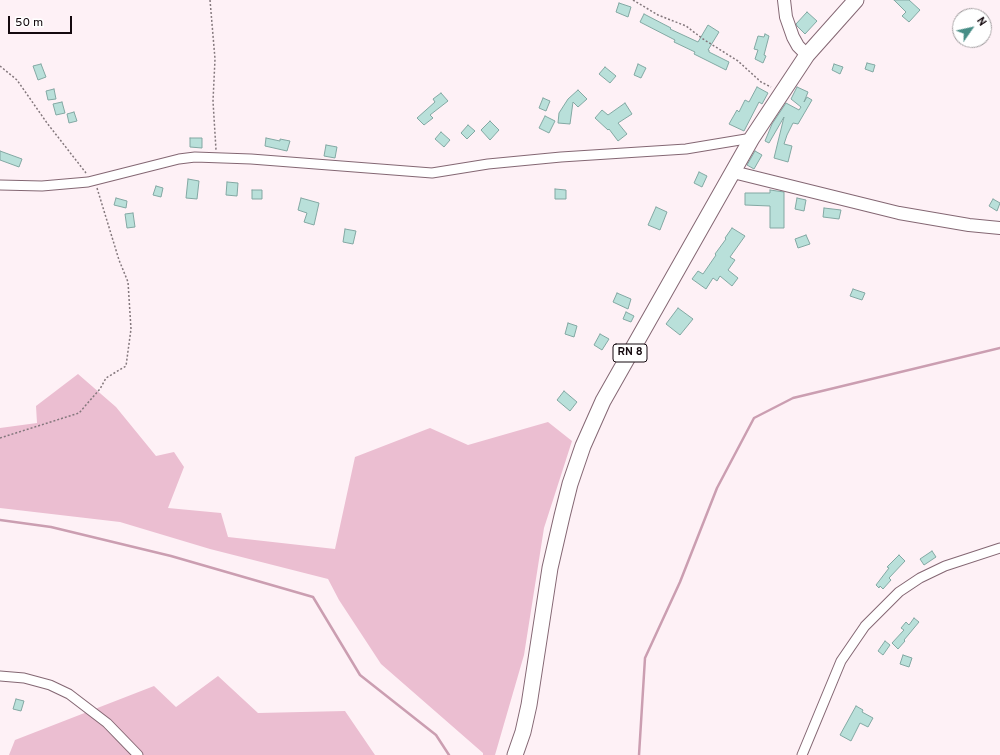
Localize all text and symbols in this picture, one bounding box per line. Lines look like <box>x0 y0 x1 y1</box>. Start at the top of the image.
scale bar <box>10 8 74 34</box>
north arrow <box>952 8 992 48</box>
text: 50 m <box>15 15 43 31</box>
text: N <box>973 15 989 29</box>
road number: RN 8 <box>613 344 647 362</box>

